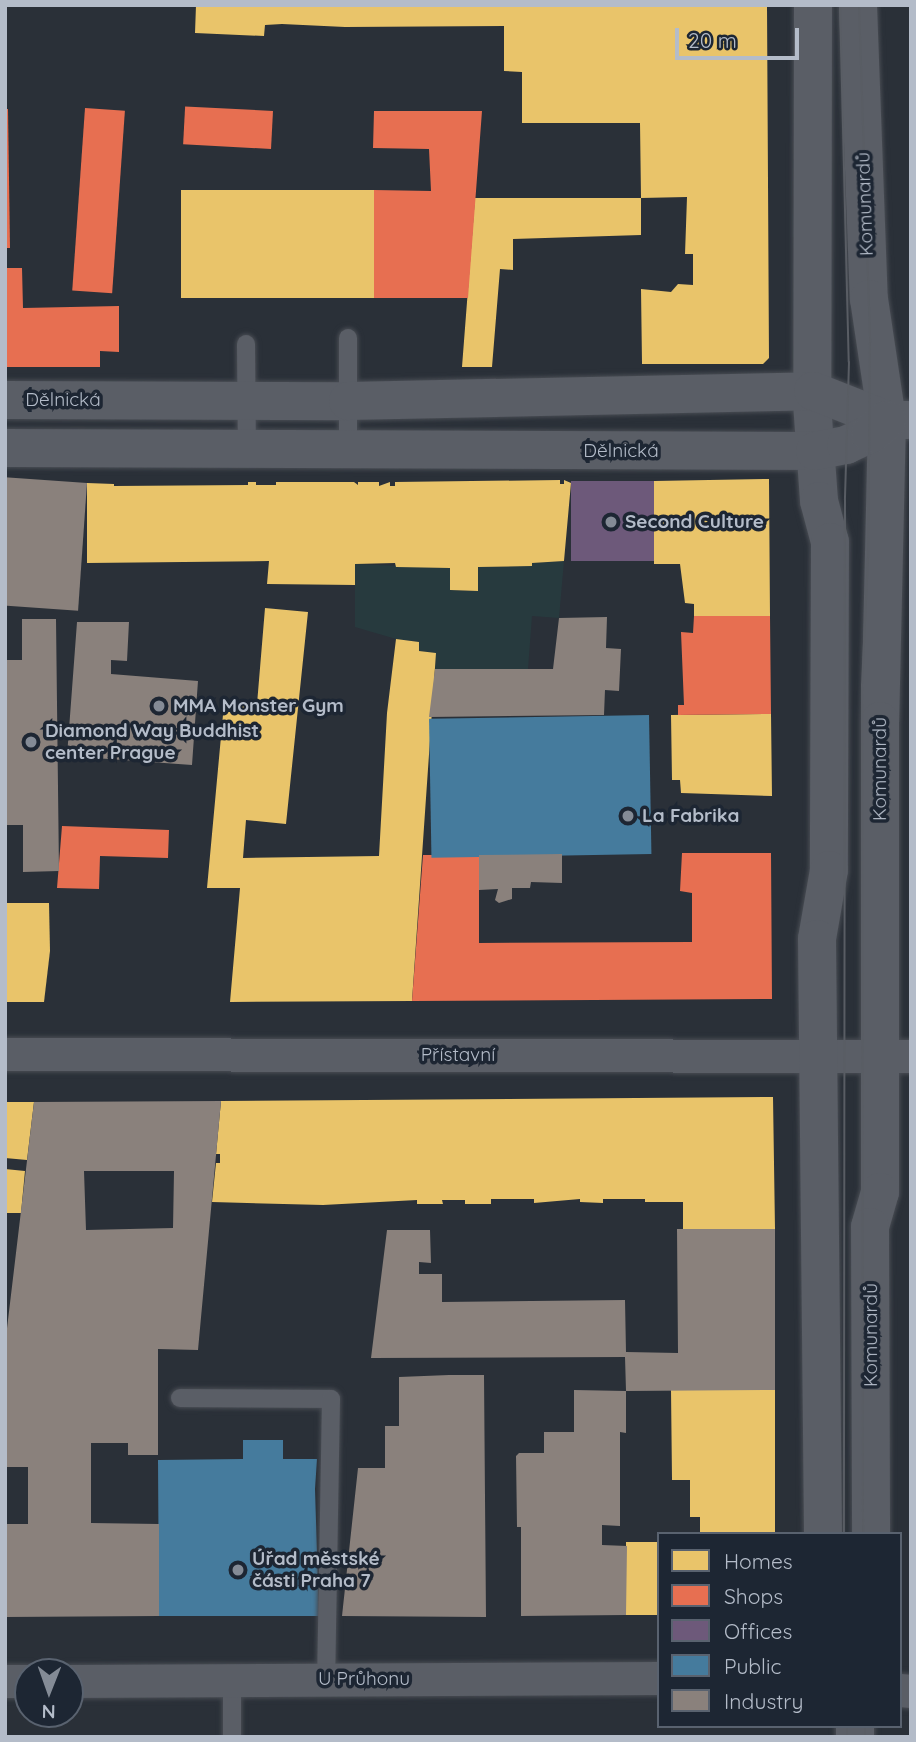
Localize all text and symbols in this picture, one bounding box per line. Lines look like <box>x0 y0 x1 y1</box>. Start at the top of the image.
scale bar <box>678 14 802 58</box>
text: 20 m <box>688 27 737 53</box>
street label: Komunardů <box>852 152 878 256</box>
street label: Dělnická <box>25 389 101 411</box>
street label: Dělnická <box>583 440 659 462</box>
place label: Second Culture <box>625 511 764 533</box>
marker: Second Culture <box>603 514 619 530</box>
place label: MMA Monster Gym <box>173 695 344 717</box>
marker: MMA Monster Gym <box>151 698 167 714</box>
street label: Komunardů <box>869 717 891 821</box>
place label: Diamond Way Buddhist center Prague <box>45 720 259 764</box>
marker: Diamond Way Buddhist center Prague <box>23 734 39 750</box>
place label: La Fabrika <box>642 805 739 827</box>
marker: La Fabrika <box>620 808 636 824</box>
street label: Přístavní <box>421 1044 495 1066</box>
street label: Komunardů <box>860 1283 882 1387</box>
legend <box>657 1532 902 1728</box>
place label: Úřad městské části Praha 7 <box>252 1548 380 1592</box>
text: Homes <box>724 1548 793 1574</box>
marker: Úřad městské části Praha 7 <box>230 1562 246 1578</box>
text: Shops <box>724 1583 783 1609</box>
text: Offices <box>724 1618 792 1644</box>
text: Public <box>724 1653 781 1679</box>
north arrow <box>14 1658 84 1728</box>
street label: U Průhonu <box>318 1668 410 1690</box>
text: Industry <box>724 1688 803 1714</box>
text: N <box>41 1700 56 1724</box>

